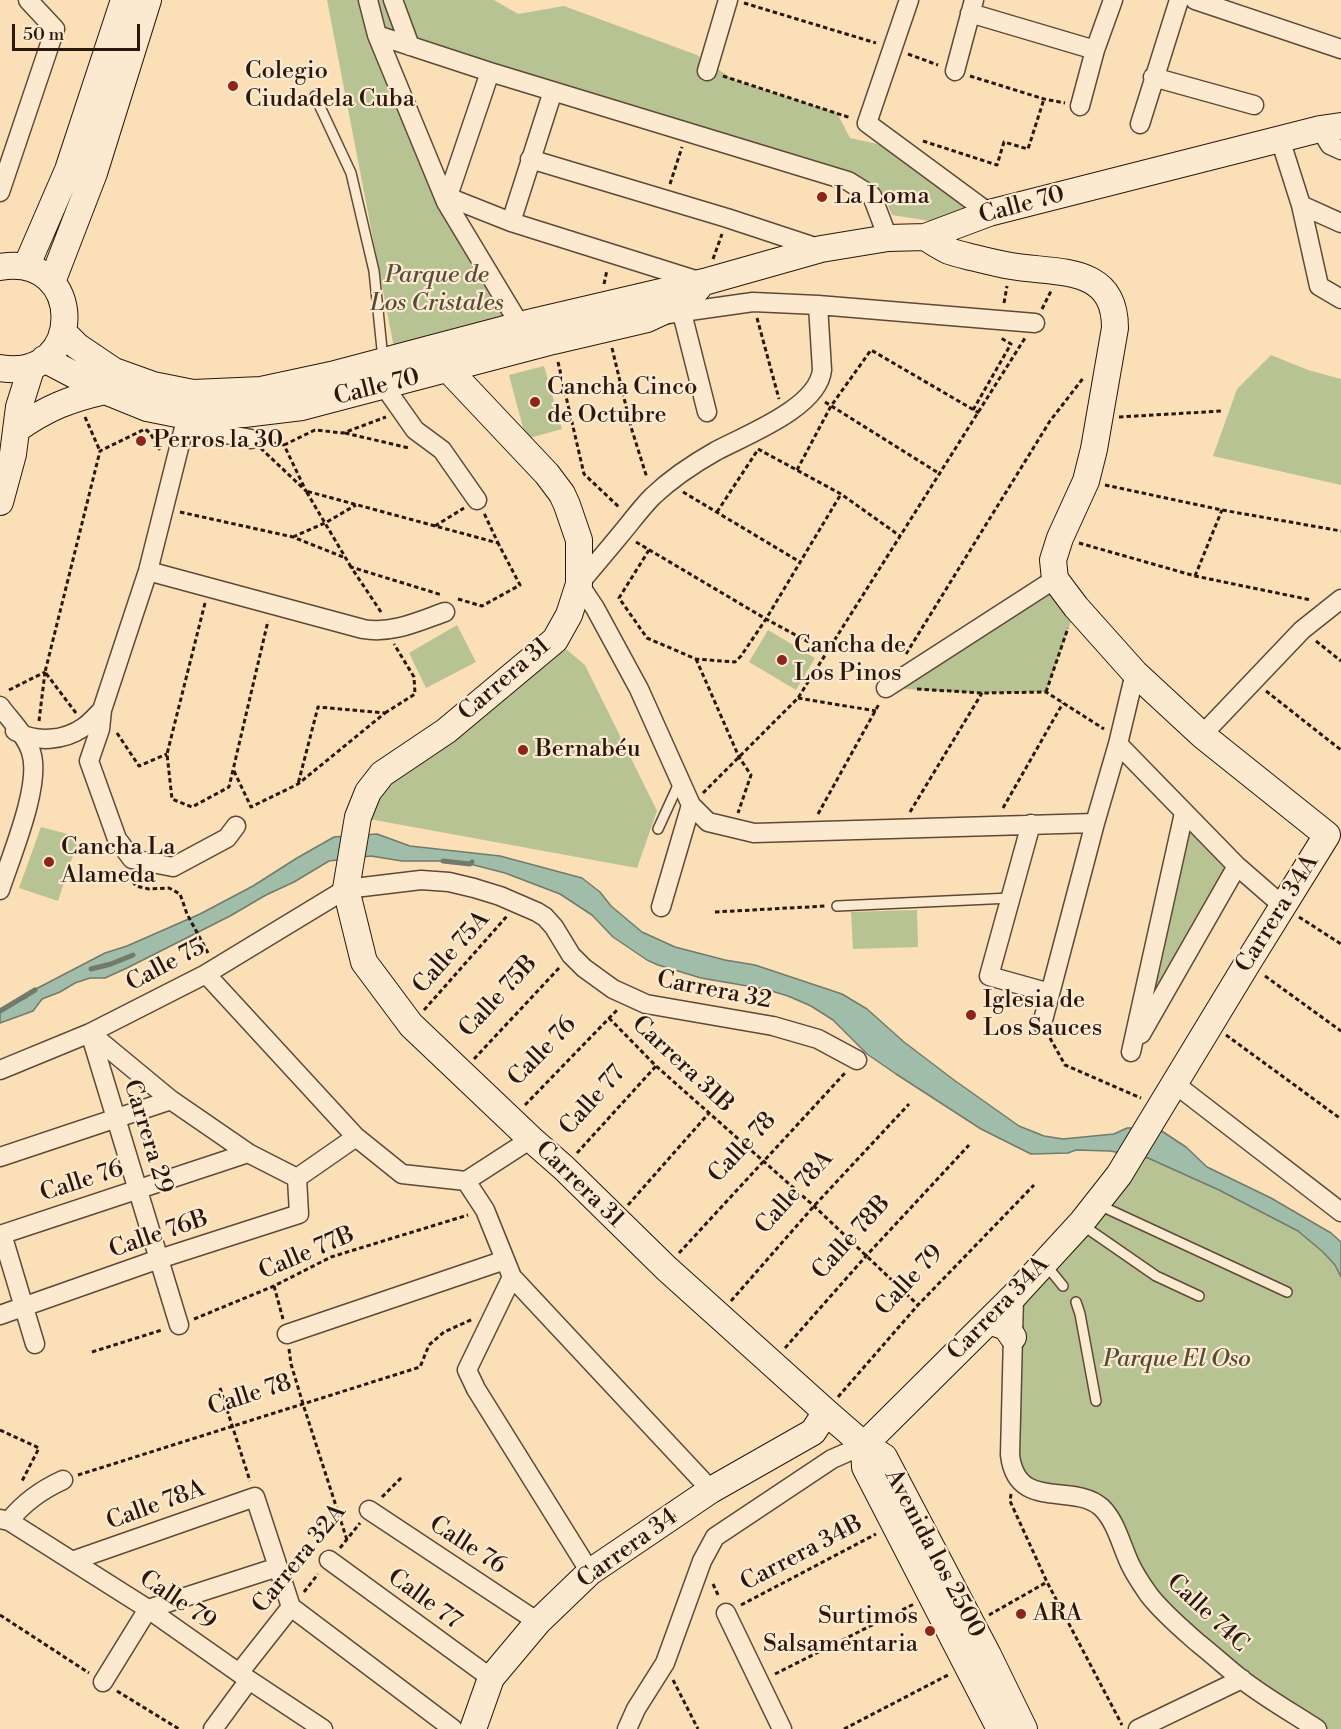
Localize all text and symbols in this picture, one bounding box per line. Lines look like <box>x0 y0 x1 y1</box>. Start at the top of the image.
scale bar <box>15 12 142 50</box>
text: 50 m <box>23 23 64 46</box>
place label: Colegio Ciudadela Cuba <box>245 58 415 114</box>
marker: Colegio Ciudadela Cuba <box>226 79 240 93</box>
street label: Calle 70 <box>976 181 1068 231</box>
place label: La Loma <box>834 183 930 211</box>
marker: La Loma <box>815 190 829 204</box>
park label: Parque de Los Cristales <box>370 262 504 318</box>
street label: Calle 70 <box>331 363 423 413</box>
place label: Cancha Cinco de Octubre <box>547 374 698 430</box>
marker: Cancha Cinco de Octubre <box>528 395 542 409</box>
place label: Perros la 30 <box>153 427 283 455</box>
marker: Perros la 30 <box>134 434 148 448</box>
street label: Carrera 31 <box>453 632 557 728</box>
place label: Cancha de Los Pinos <box>794 632 906 688</box>
marker: Cancha de Los Pinos <box>775 653 789 667</box>
place label: Bernabéu <box>535 736 641 764</box>
marker: Bernabéu <box>516 743 530 757</box>
place label: Cancha La Alameda <box>61 834 175 890</box>
street label: Carrera 34A <box>1230 850 1326 978</box>
marker: Cancha La Alameda <box>42 855 56 869</box>
street label: Calle 75A <box>407 906 497 1000</box>
street label: Calle 75 <box>122 933 210 999</box>
street label: Calle 75B <box>454 950 544 1044</box>
street label: Carrera 32 <box>654 966 774 1016</box>
place label: Iglesia de Los Sauces <box>983 987 1102 1043</box>
marker: Iglesia de Los Sauces <box>964 1008 978 1022</box>
street label: Carrera 31B <box>625 1010 739 1120</box>
street label: Calle 76 <box>503 1011 583 1093</box>
street label: Calle 77 <box>554 1060 632 1142</box>
street label: Carrera 29 <box>116 1077 178 1197</box>
street label: Calle 78 <box>703 1107 783 1189</box>
street label: Carrera 31 <box>529 1136 629 1234</box>
street label: Calle 78A <box>750 1145 840 1241</box>
street label: Calle 76 <box>37 1155 127 1209</box>
street label: Calle 78B <box>807 1190 897 1286</box>
street label: Calle 76B <box>106 1205 212 1265</box>
street label: Calle 77B <box>255 1221 359 1287</box>
street label: Calle 79 <box>870 1240 950 1322</box>
street label: Carrera 34A <box>942 1251 1056 1367</box>
park label: Parque El Oso <box>1103 1346 1251 1374</box>
street label: Calle 78 <box>205 1369 295 1423</box>
street label: Avenida los 2500 <box>877 1465 991 1643</box>
street label: Calle 78A <box>103 1475 209 1537</box>
street label: Carrera 32A <box>247 1498 353 1620</box>
street label: Carrera 34 <box>572 1503 684 1595</box>
street label: Carrera 34B <box>736 1510 868 1598</box>
street label: Calle 76 <box>423 1511 511 1581</box>
street label: Calle 77 <box>382 1564 466 1636</box>
street label: Calle 79 <box>133 1565 221 1637</box>
street label: Calle 74C <box>1160 1569 1254 1659</box>
place label: ARA <box>1033 1600 1082 1628</box>
place label: Surtimos Salsamentaria <box>763 1603 918 1659</box>
marker: ARA <box>1014 1607 1028 1621</box>
marker: Surtimos Salsamentaria <box>923 1624 937 1638</box>

